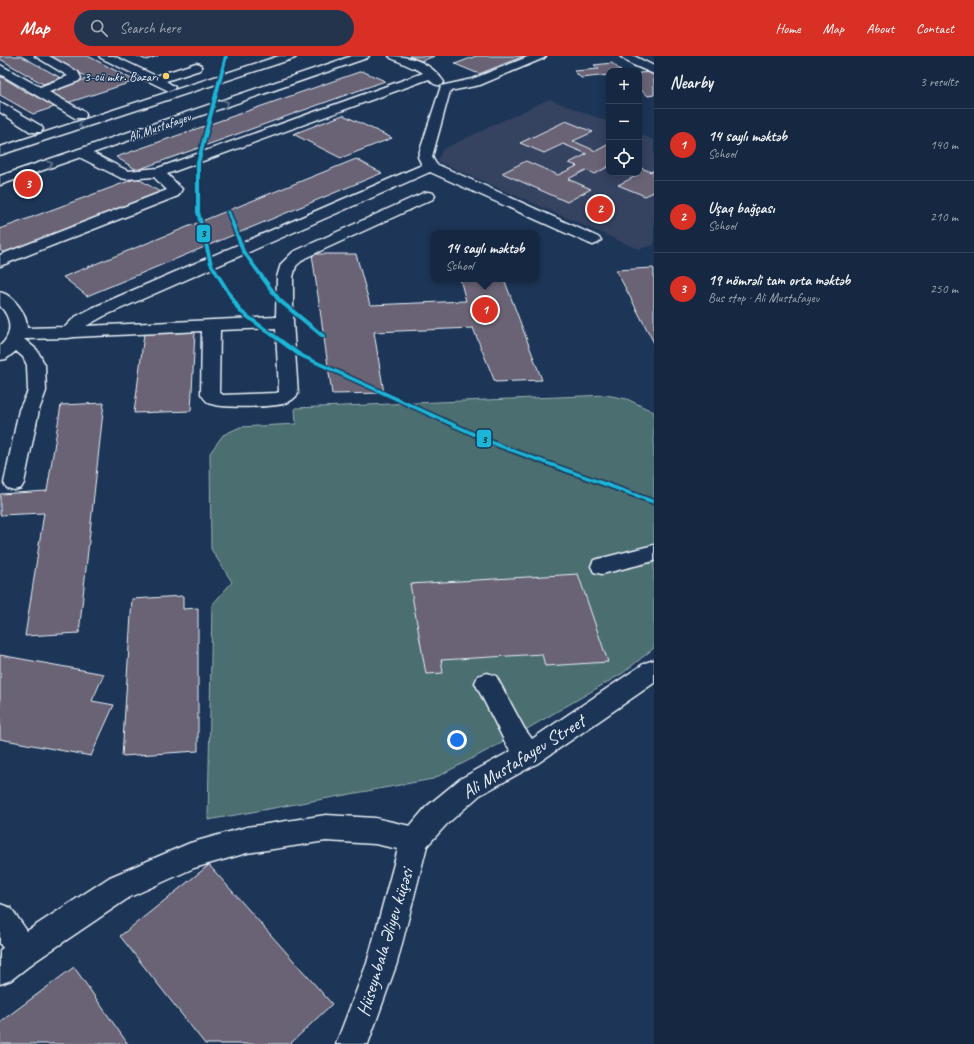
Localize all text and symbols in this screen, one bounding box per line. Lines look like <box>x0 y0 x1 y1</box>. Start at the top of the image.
search box <box>74 10 354 46</box>
text: Map <box>20 16 50 40</box>
icon: search <box>88 17 110 39</box>
text: Search here <box>120 19 181 38</box>
text: Home <box>775 20 801 37</box>
text: Map <box>823 20 844 37</box>
text: About <box>866 20 894 37</box>
text: Contact <box>916 20 954 37</box>
map controls <box>606 68 642 176</box>
button: + <box>606 68 642 104</box>
place label: 3-cü mkr. Bazarı <box>84 69 159 85</box>
marker: 3-cü mkr. Bazarı <box>161 71 171 81</box>
text: Nearby <box>670 72 713 93</box>
text: 3 results <box>920 74 958 90</box>
one-way arrow <box>222 99 229 108</box>
button: − <box>606 104 642 140</box>
street label: Ali Mustafayev <box>126 108 194 145</box>
one-way arrow <box>77 120 84 129</box>
text: 14 saylı məktəb <box>708 127 787 146</box>
text: 1 <box>680 137 686 153</box>
text: 140 m <box>930 137 958 153</box>
button: locate <box>606 140 642 176</box>
text: School <box>708 146 736 162</box>
one-way arrow <box>46 160 53 168</box>
pin: 3 <box>15 169 41 199</box>
pin: 2 <box>587 194 613 224</box>
text: Uşaq bağçası <box>708 199 775 218</box>
text: 2 <box>680 209 686 225</box>
text: 210 m <box>930 209 958 225</box>
text: School <box>708 218 736 234</box>
line badge: 3 <box>196 224 211 243</box>
text: 3 <box>201 226 207 240</box>
popup <box>431 230 539 282</box>
text: 14 saylı məktəb <box>446 239 524 258</box>
text: School <box>446 258 474 274</box>
text: 19 nömrəli tam orta məktəb <box>708 271 850 290</box>
text: 3 <box>680 281 686 297</box>
text: 250 m <box>930 281 958 297</box>
text: Bus stop · Ali Mustafayev <box>708 290 819 306</box>
pin: 1 <box>472 295 498 325</box>
line badge: 3 <box>476 429 492 448</box>
text: 3 <box>482 432 488 446</box>
street label: Ali Mustafayev Street <box>457 708 592 804</box>
your location <box>447 730 467 750</box>
street label: Hüseynbala Əliyev küçəsi <box>351 863 420 1019</box>

